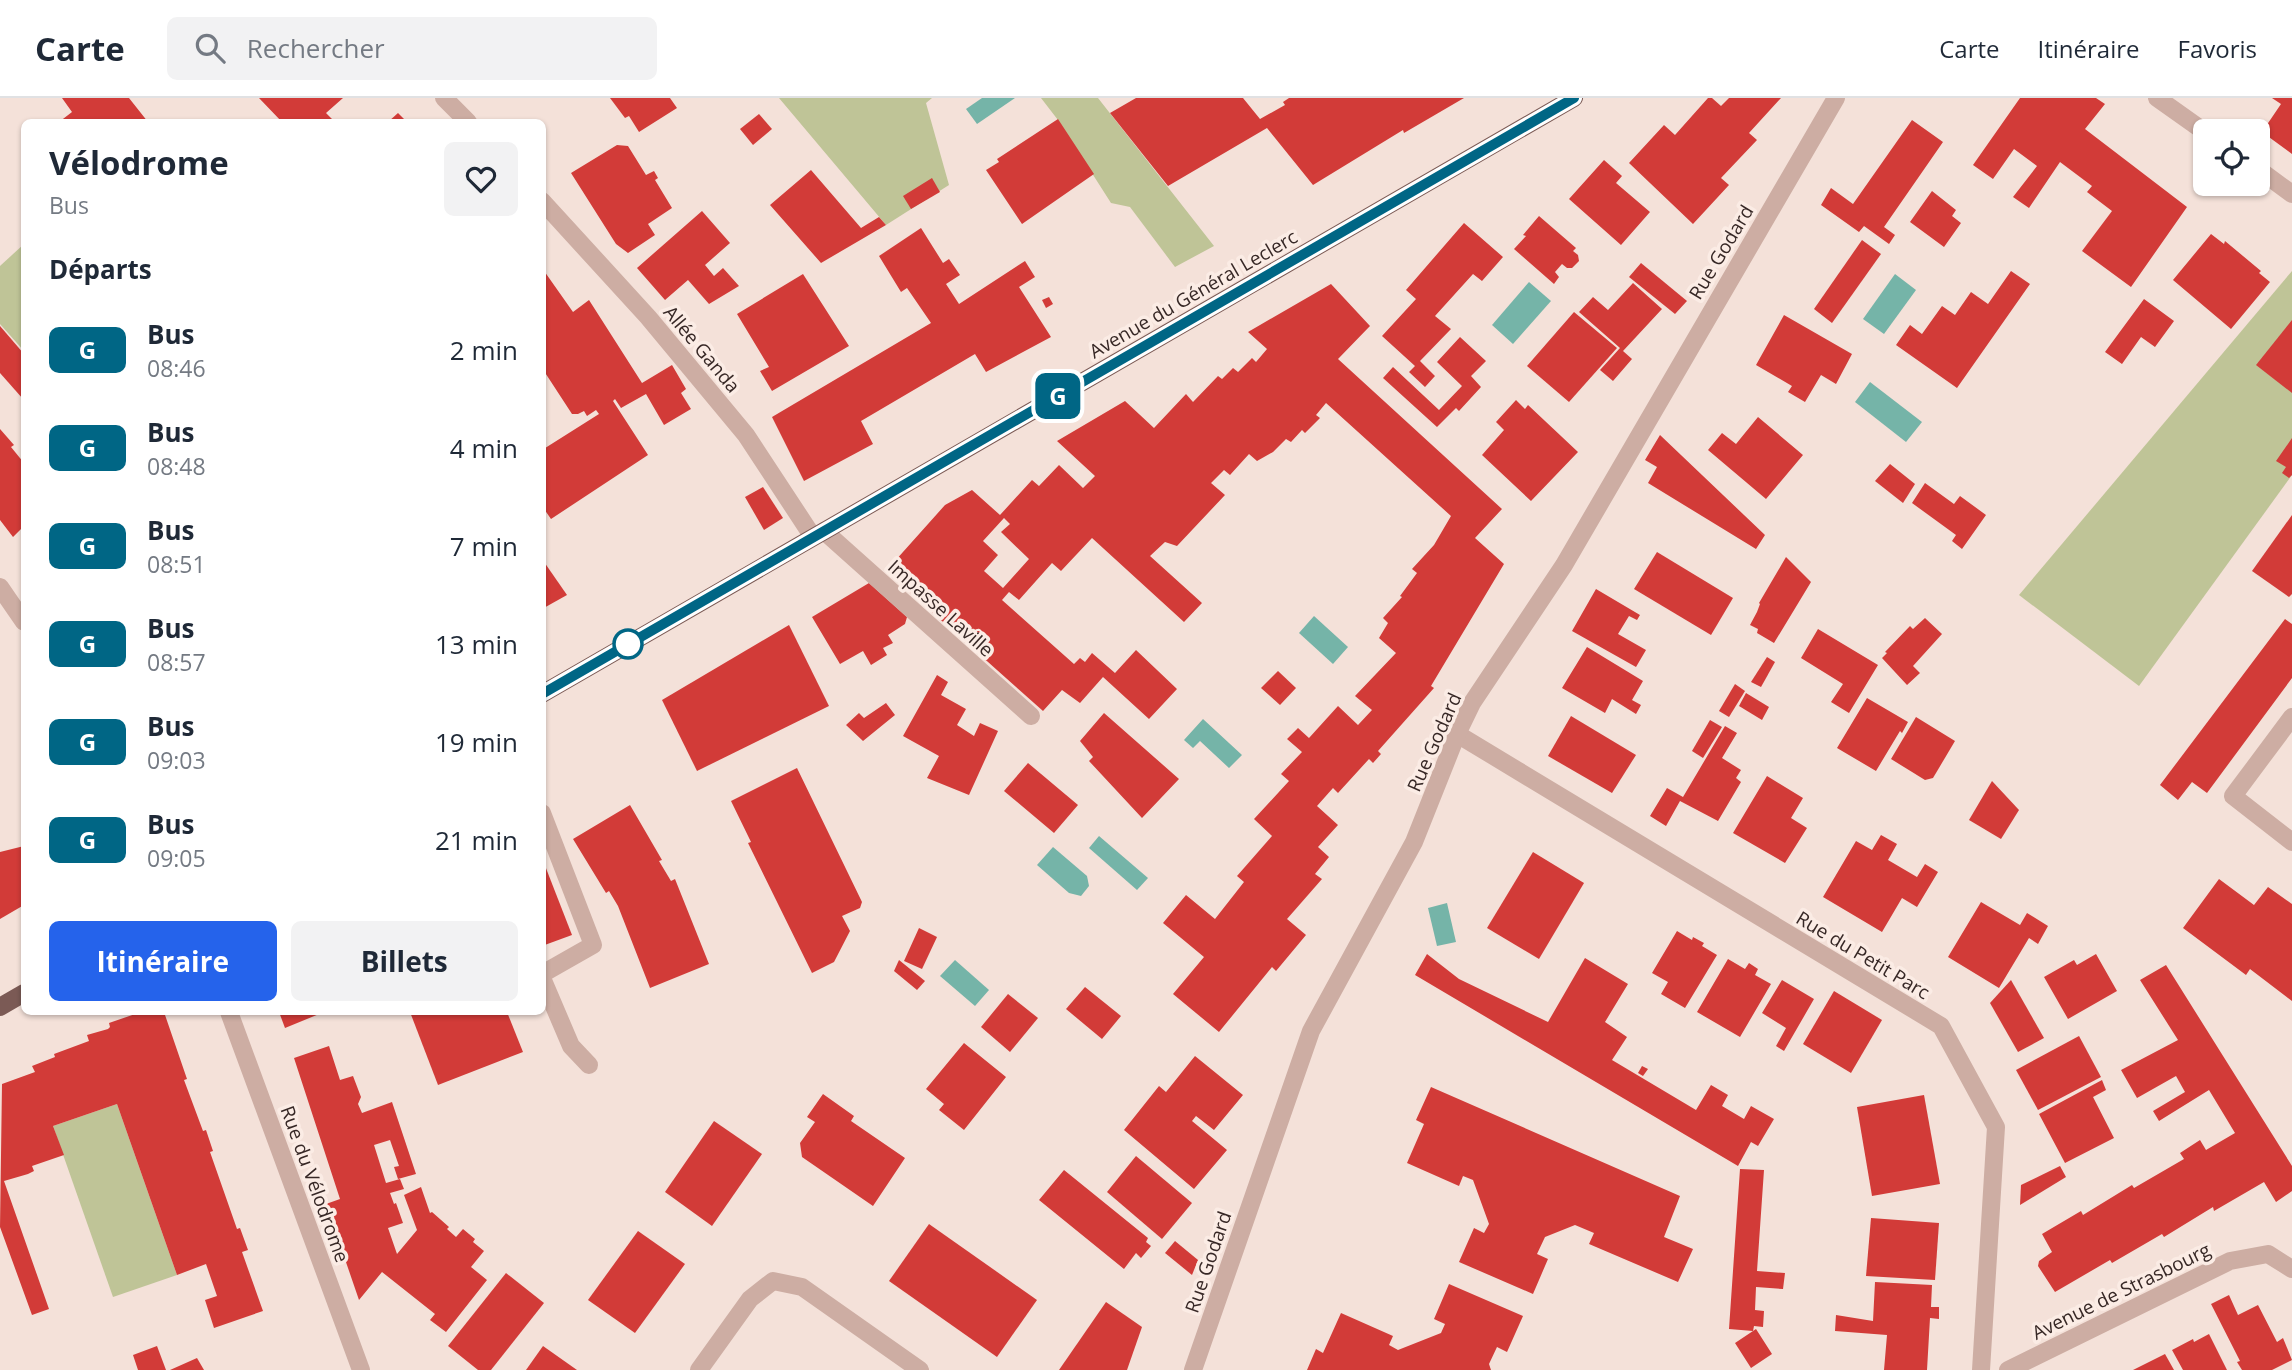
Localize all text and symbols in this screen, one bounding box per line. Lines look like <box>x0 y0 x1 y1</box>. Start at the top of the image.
search box <box>167 17 657 80</box>
text: Carte <box>35 26 125 71</box>
icon: search <box>191 29 229 67</box>
text: Rechercher <box>247 30 385 66</box>
text: Carte <box>1939 32 2000 65</box>
text: Itinéraire <box>2038 32 2140 65</box>
text: Favoris <box>2178 32 2257 65</box>
map controls <box>2193 119 2270 196</box>
button: locate <box>2193 119 2270 196</box>
text: Vélodrome <box>49 140 229 185</box>
button: heart <box>444 142 518 216</box>
text: Bus <box>49 189 89 221</box>
street label: Rue Godard <box>1683 200 1759 304</box>
street label: Avenue du Général Leclerc <box>1084 224 1302 364</box>
text: Départs <box>49 251 152 287</box>
street label: Allée Ganda <box>658 300 746 398</box>
text: Bus <box>147 316 194 352</box>
text: 2 min <box>450 332 518 368</box>
text: G <box>79 333 96 366</box>
text: 08:46 <box>147 352 206 384</box>
line badge: G <box>1035 373 1081 419</box>
text: G <box>1049 379 1067 412</box>
text: Bus <box>147 414 194 450</box>
text: 4 min <box>450 430 518 466</box>
text: G <box>79 431 96 464</box>
text: 08:48 <box>147 450 206 482</box>
text: Bus <box>147 512 194 548</box>
text: 7 min <box>450 528 518 564</box>
text: G <box>79 529 96 562</box>
text: 08:51 <box>147 548 206 580</box>
street label: Impasse Laville <box>883 554 999 662</box>
text: Bus <box>147 610 194 646</box>
text: 13 min <box>435 626 518 662</box>
text: G <box>79 627 96 660</box>
unlabelled marker <box>613 629 643 659</box>
text: 08:57 <box>147 646 206 678</box>
street label: Rue Godard <box>1401 688 1467 796</box>
text: Bus <box>147 708 194 744</box>
text: 19 min <box>435 724 518 760</box>
text: G <box>79 725 96 758</box>
text: 09:03 <box>147 744 206 776</box>
text: Bus <box>147 806 194 842</box>
text: 21 min <box>435 822 518 858</box>
text: G <box>79 823 96 856</box>
text: 09:05 <box>147 842 206 874</box>
street label: Rue du Petit Parc <box>1791 905 1935 1005</box>
button: Itinéraire <box>49 921 277 1001</box>
button: Billets <box>291 921 518 1001</box>
street label: Rue du Vélodrome <box>275 1102 355 1266</box>
street label: Rue Godard <box>1178 1208 1238 1316</box>
street label: Avenue de Strasbourg <box>2027 1236 2215 1346</box>

